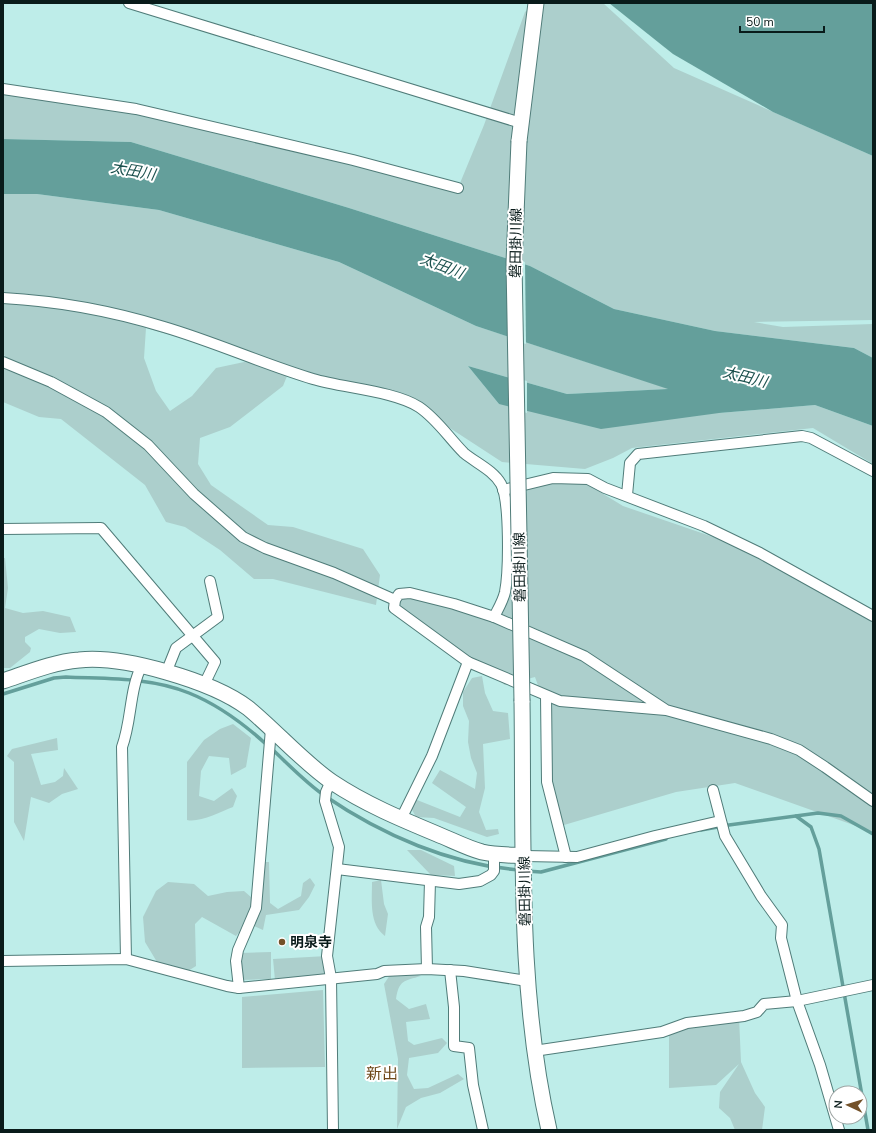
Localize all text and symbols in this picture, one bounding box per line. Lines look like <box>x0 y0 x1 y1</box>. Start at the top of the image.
scale bar <box>740 8 824 34</box>
text: 50 m <box>746 14 774 30</box>
water label: 太田川 <box>109 157 159 185</box>
street label: 磐田掛川線 <box>506 208 526 278</box>
water label: 太田川 <box>417 249 468 284</box>
water label: 太田川 <box>721 362 771 393</box>
street label: 磐田掛川線 <box>510 532 530 602</box>
street label: 磐田掛川線 <box>515 856 535 926</box>
place label: 明泉寺 <box>290 933 332 952</box>
marker: 明泉寺 <box>277 937 287 947</box>
district label: 新出 <box>366 1063 398 1085</box>
north arrow <box>828 1085 868 1125</box>
text: N <box>831 1100 846 1109</box>

